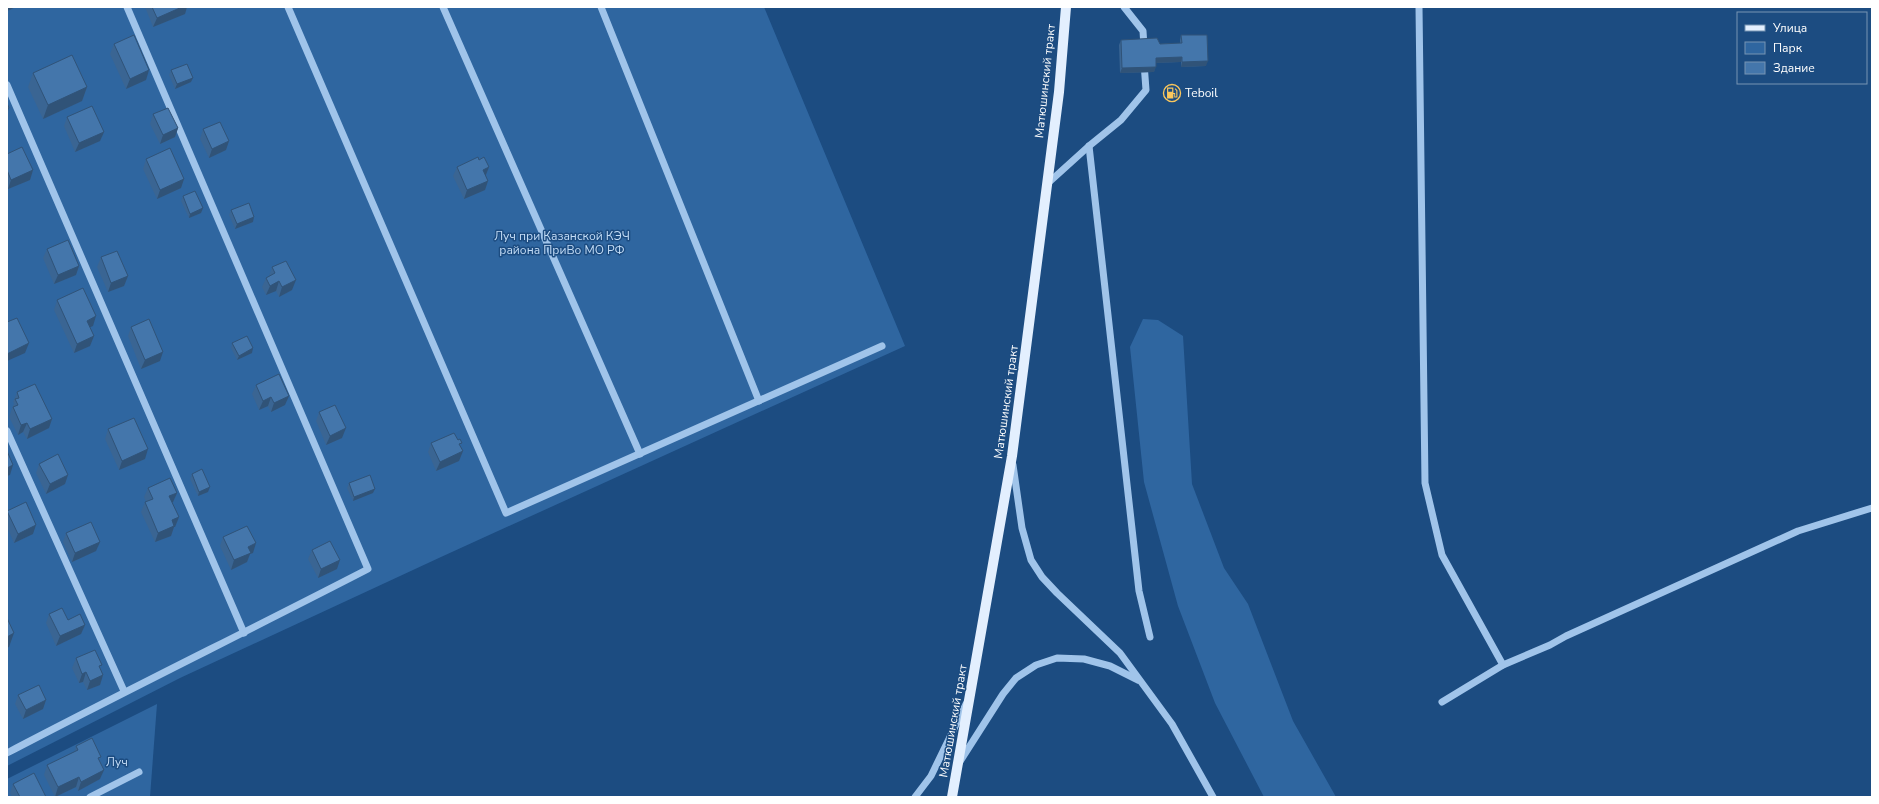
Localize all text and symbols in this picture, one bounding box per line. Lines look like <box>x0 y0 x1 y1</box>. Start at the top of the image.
legend <box>1737 12 1867 84</box>
text: Улица <box>1772 20 1807 36</box>
street label: Матюшинский тракт <box>1031 23 1059 139</box>
text: Парк <box>1773 40 1803 56</box>
text: Здание <box>1773 60 1815 76</box>
fuel station icon: Teboil <box>1162 83 1182 103</box>
place label: Teboil <box>1185 85 1218 101</box>
park label: Луч при Казанской КЭЧ района ПриВо МО РФ <box>494 228 630 258</box>
street label: Матюшинский тракт <box>990 344 1022 460</box>
street label: Матюшинский тракт <box>935 663 971 779</box>
park label: Луч <box>106 754 128 770</box>

